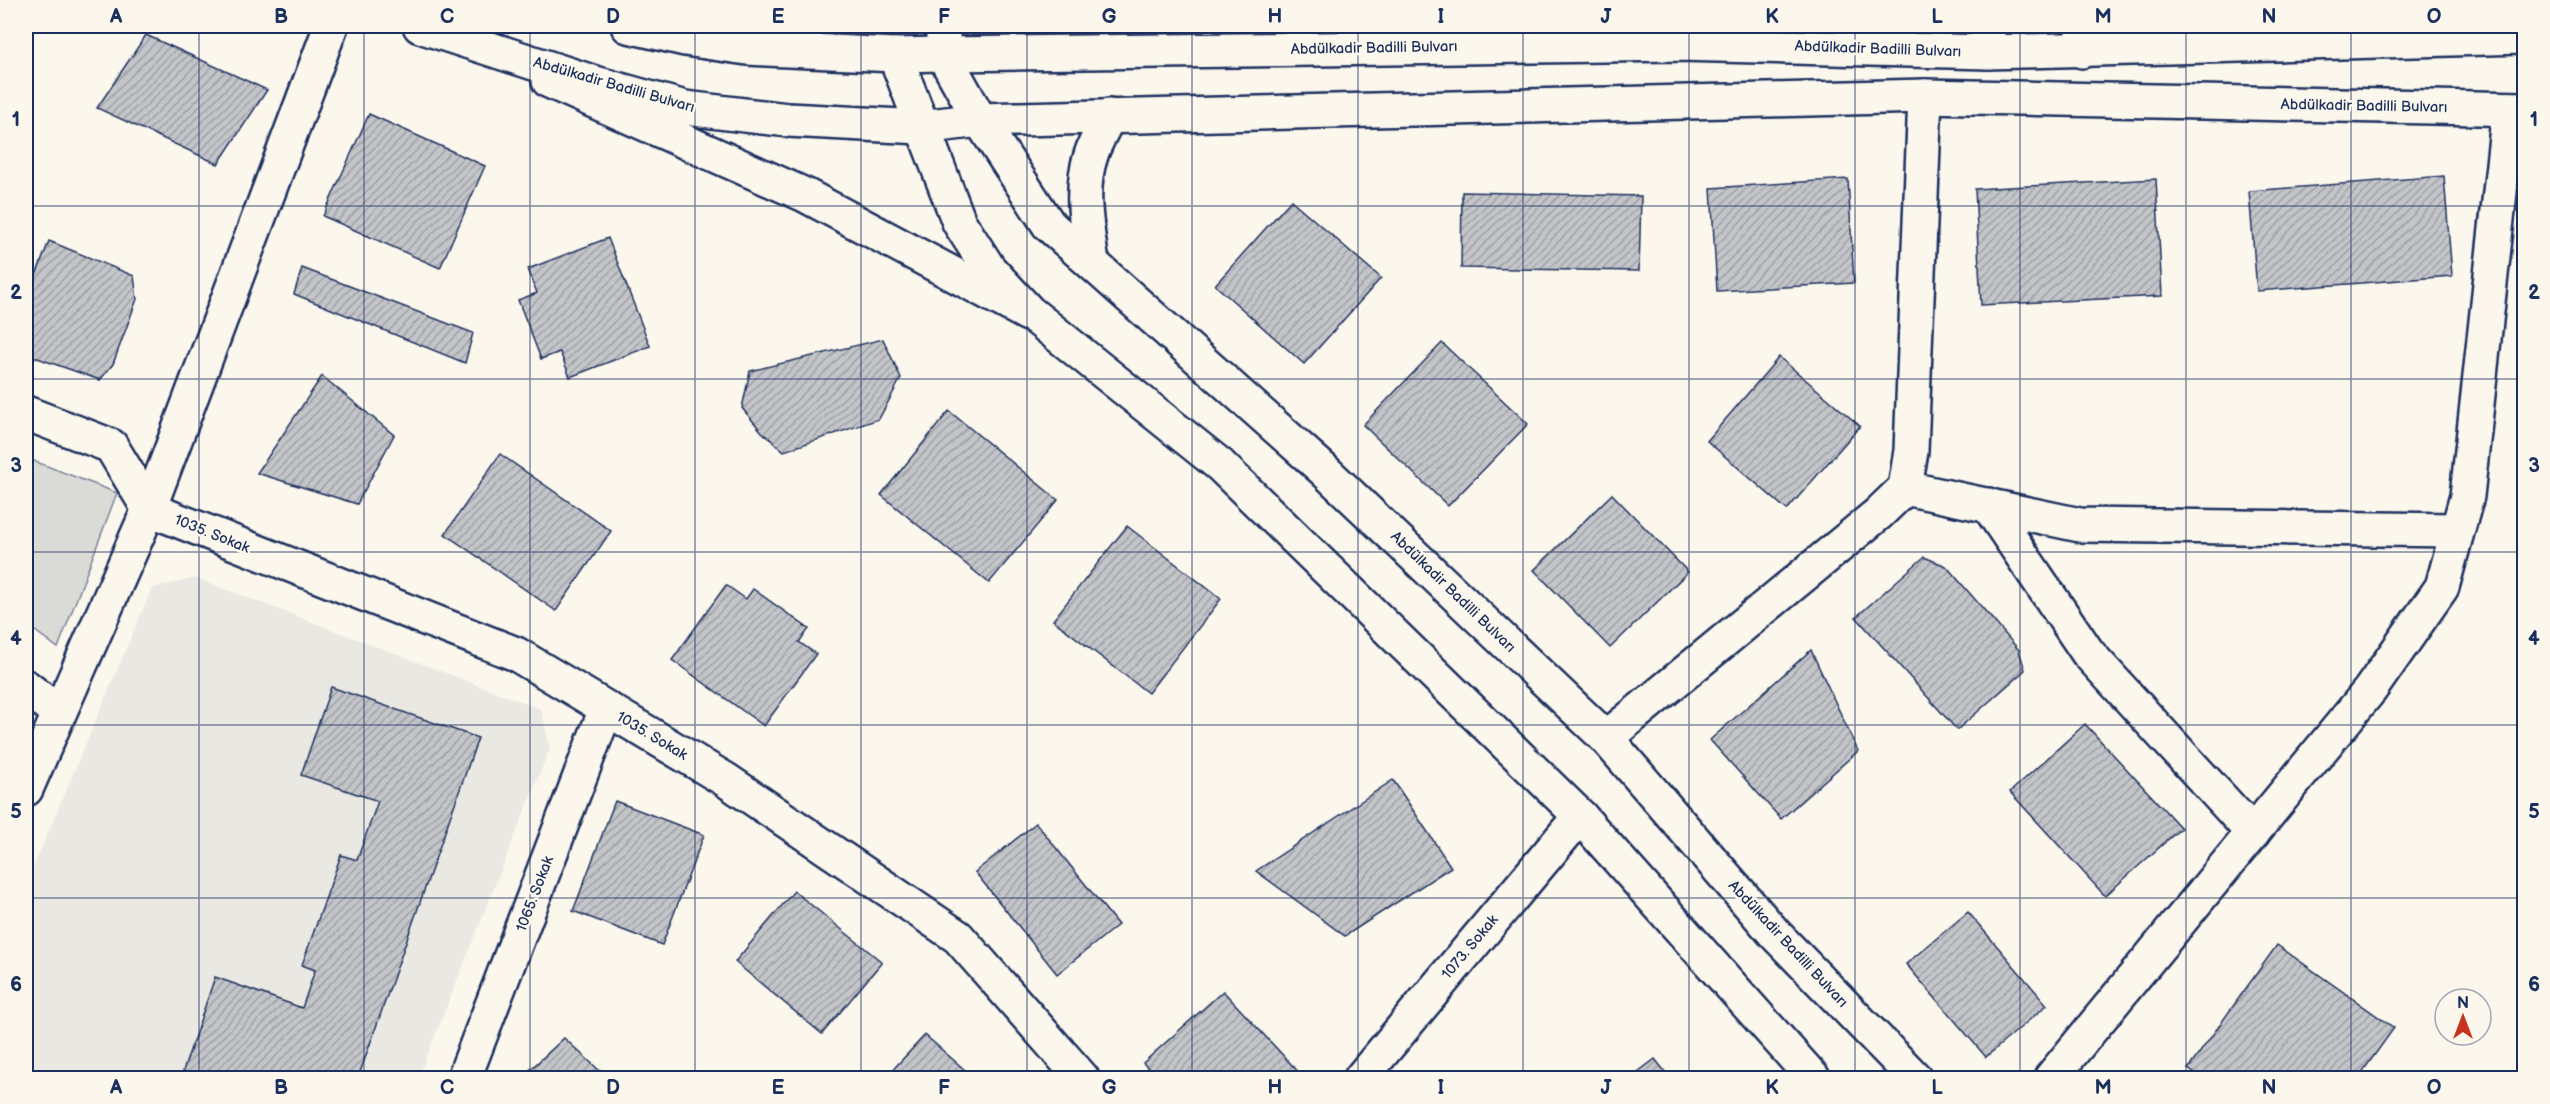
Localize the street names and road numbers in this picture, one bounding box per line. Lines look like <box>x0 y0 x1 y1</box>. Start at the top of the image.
street label: Abdülkadir Badilli Bulvarı <box>1290 37 1458 59</box>
street label: Abdülkadir Badilli Bulvarı <box>1794 37 1962 61</box>
street label: Abdülkadir Badilli Bulvarı <box>531 53 697 117</box>
street label: Abdülkadir Badilli Bulvarı <box>2280 95 2448 117</box>
street label: 1035. Sokak <box>172 510 253 558</box>
street label: Abdülkadir Badilli Bulvarı <box>1386 527 1520 657</box>
street label: 1035. Sokak <box>613 707 692 765</box>
street label: 1065. Sokak <box>512 853 558 935</box>
street label: Abdülkadir Badilli Bulvarı <box>1724 877 1852 1011</box>
street label: 1073. Sokak <box>1438 910 1503 983</box>

